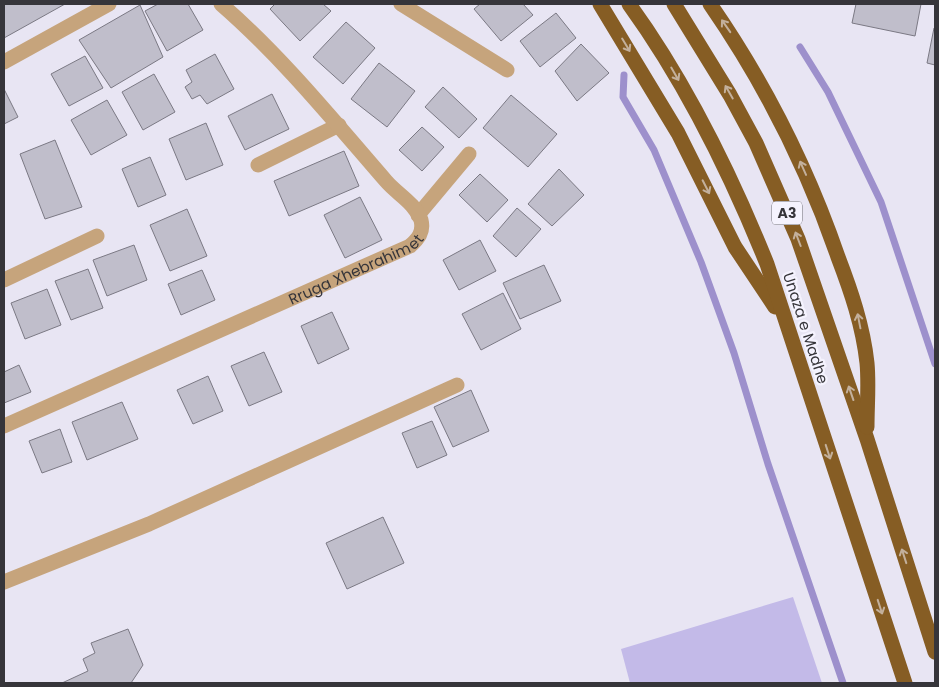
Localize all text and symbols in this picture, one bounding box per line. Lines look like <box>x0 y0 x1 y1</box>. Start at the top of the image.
one-way arrow <box>721 19 731 33</box>
one-way arrow <box>621 38 631 52</box>
one-way arrow <box>671 66 681 80</box>
one-way arrow <box>723 86 733 100</box>
one-way arrow <box>798 161 808 176</box>
one-way arrow <box>701 179 711 194</box>
road number: A3 <box>772 202 802 224</box>
street label: Rruga Xhebrahimet <box>285 229 428 309</box>
one-way arrow <box>792 232 802 247</box>
street label: Unaza e Madhe <box>778 269 834 387</box>
one-way arrow <box>853 313 863 329</box>
one-way arrow <box>846 385 855 401</box>
one-way arrow <box>824 444 834 460</box>
one-way arrow <box>899 548 909 564</box>
one-way arrow <box>875 598 885 614</box>

